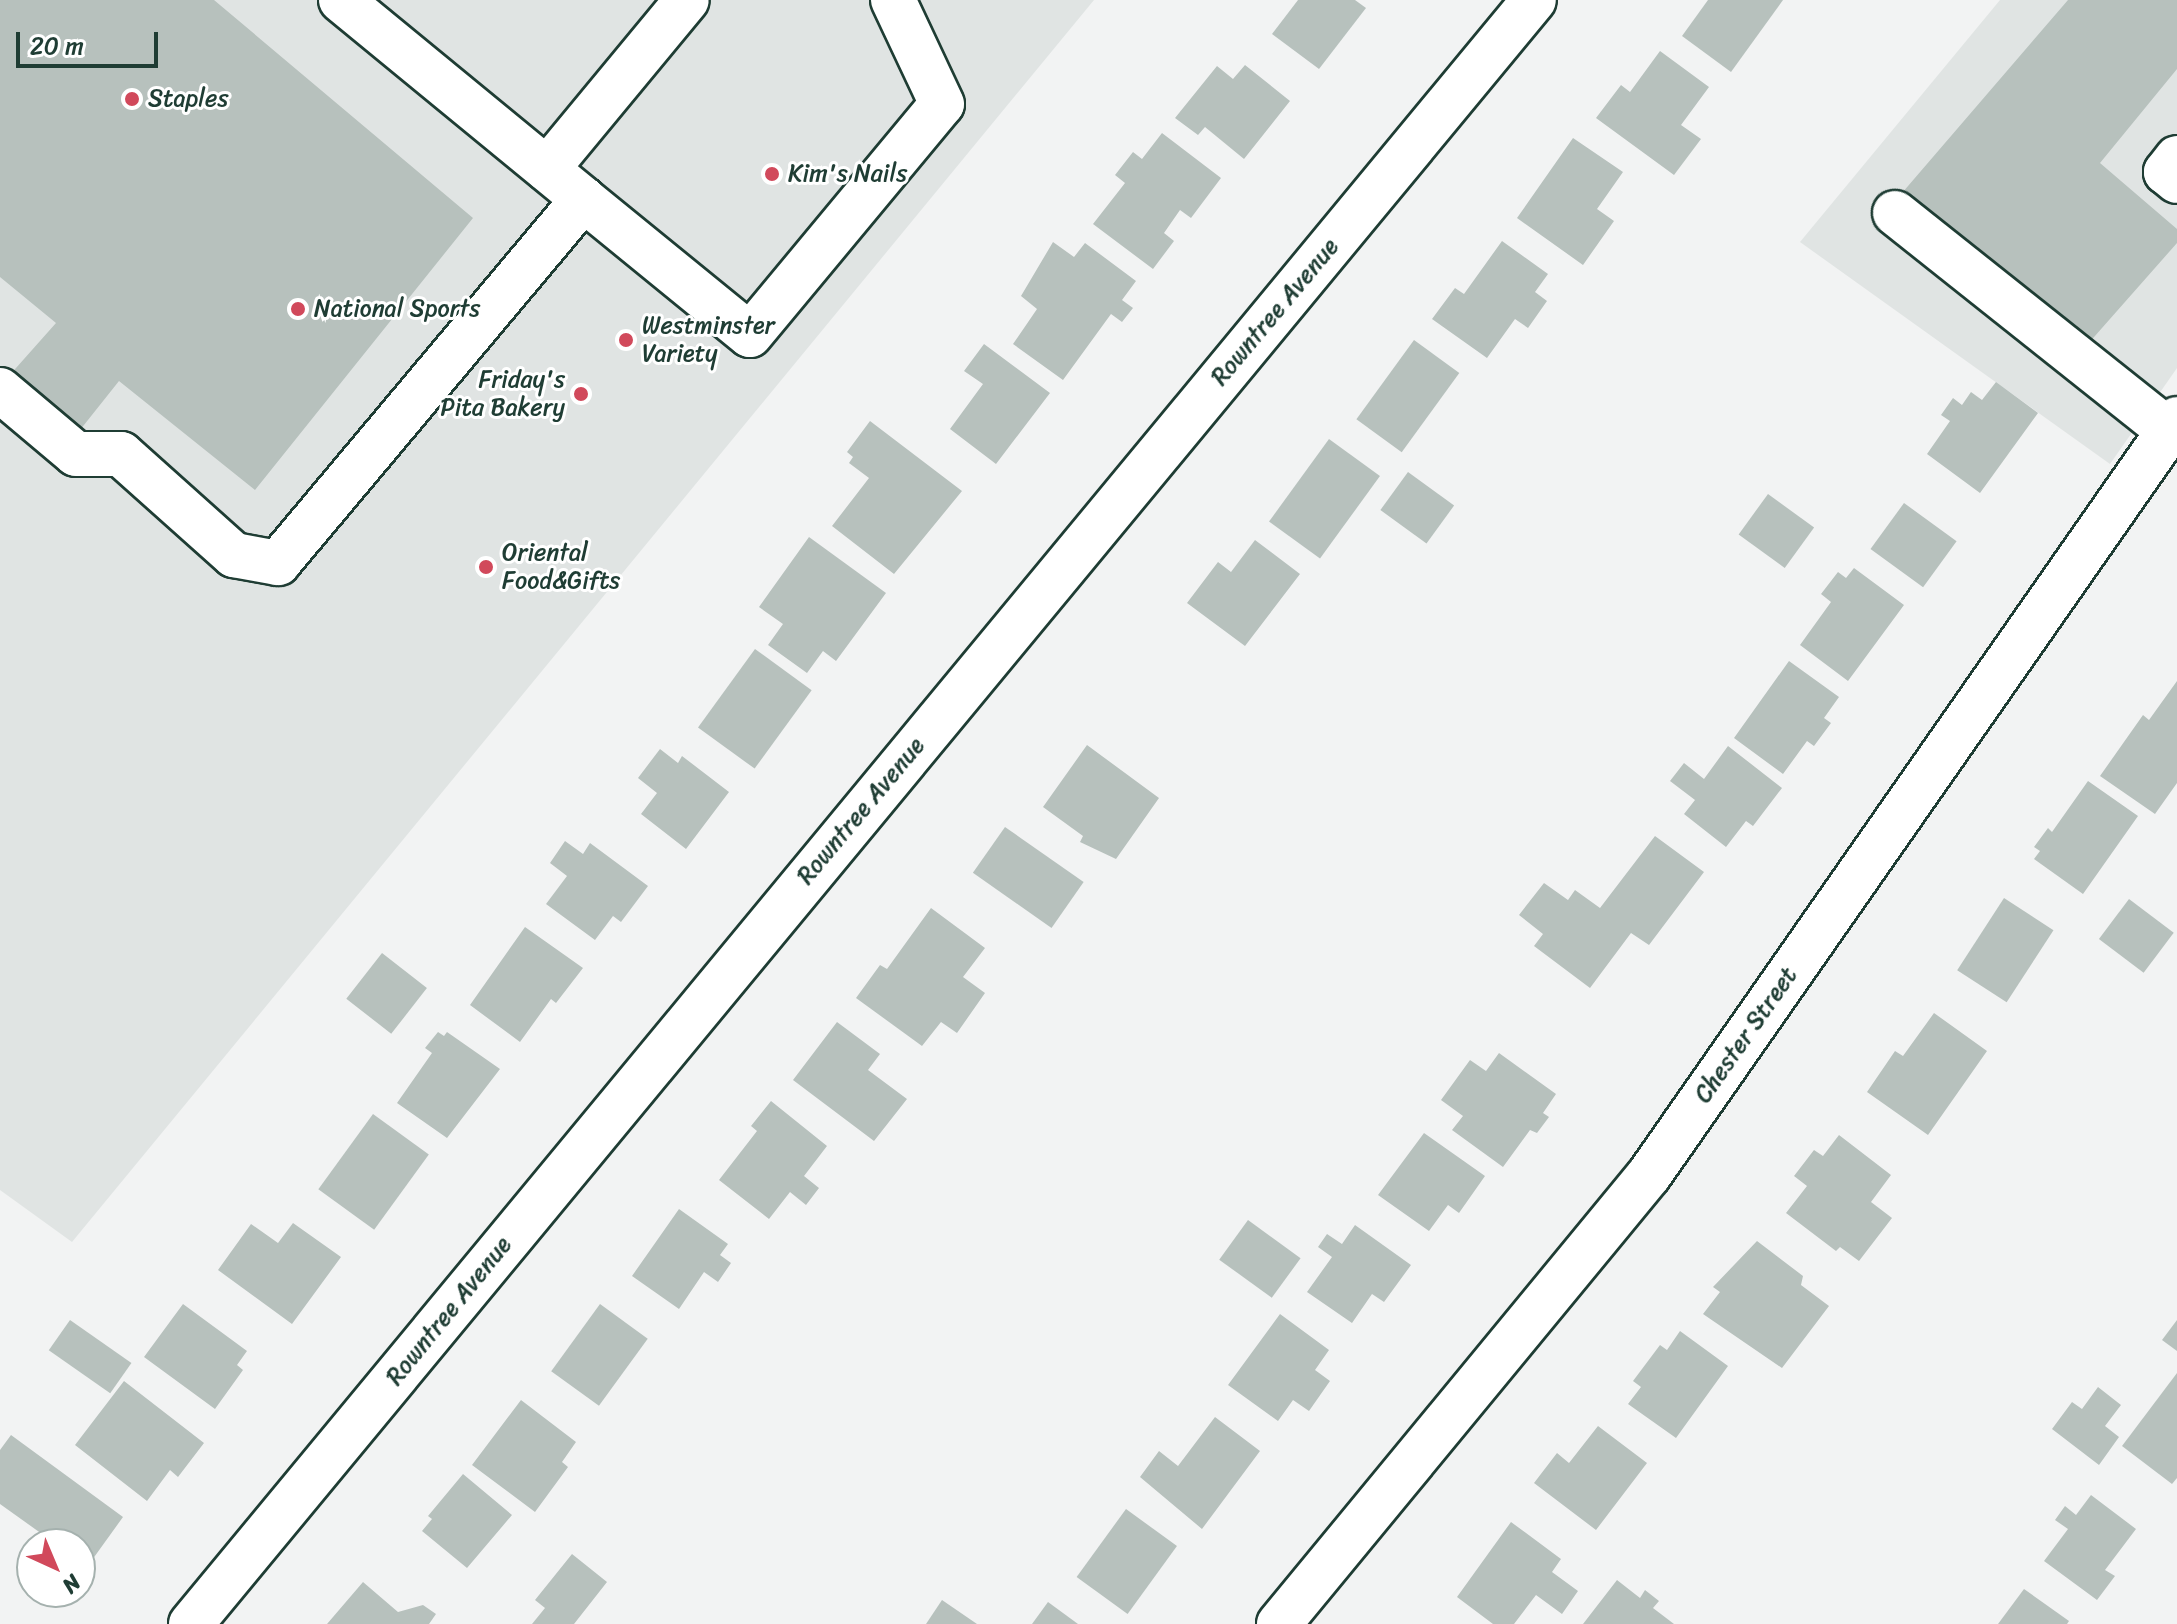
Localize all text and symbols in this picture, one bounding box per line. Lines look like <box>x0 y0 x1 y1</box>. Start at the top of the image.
scale bar <box>20 16 162 66</box>
text: 20 m <box>30 25 84 67</box>
place label: Staples <box>148 85 228 113</box>
marker: Staples <box>123 90 141 108</box>
place label: Kim's Nails <box>788 160 907 188</box>
marker: Kim's Nails <box>763 165 781 183</box>
street label: Rowntree Avenue <box>1205 233 1345 391</box>
place label: National Sports <box>314 295 480 323</box>
marker: National Sports <box>289 300 307 318</box>
place label: Westminster Variety <box>642 312 774 368</box>
marker: Westminster Variety <box>617 331 635 349</box>
place label: Friday's Pita Bakery <box>441 366 565 422</box>
marker: Friday's Pita Bakery <box>572 385 590 403</box>
place label: Oriental Food&Gifts <box>502 539 620 595</box>
marker: Oriental Food&Gifts <box>477 558 495 576</box>
street label: Rowntree Avenue <box>791 732 931 890</box>
street label: Chester Street <box>1689 962 1803 1108</box>
street label: Rowntree Avenue <box>380 1231 518 1391</box>
north arrow <box>16 1528 96 1608</box>
text: N <box>53 1565 91 1604</box>

